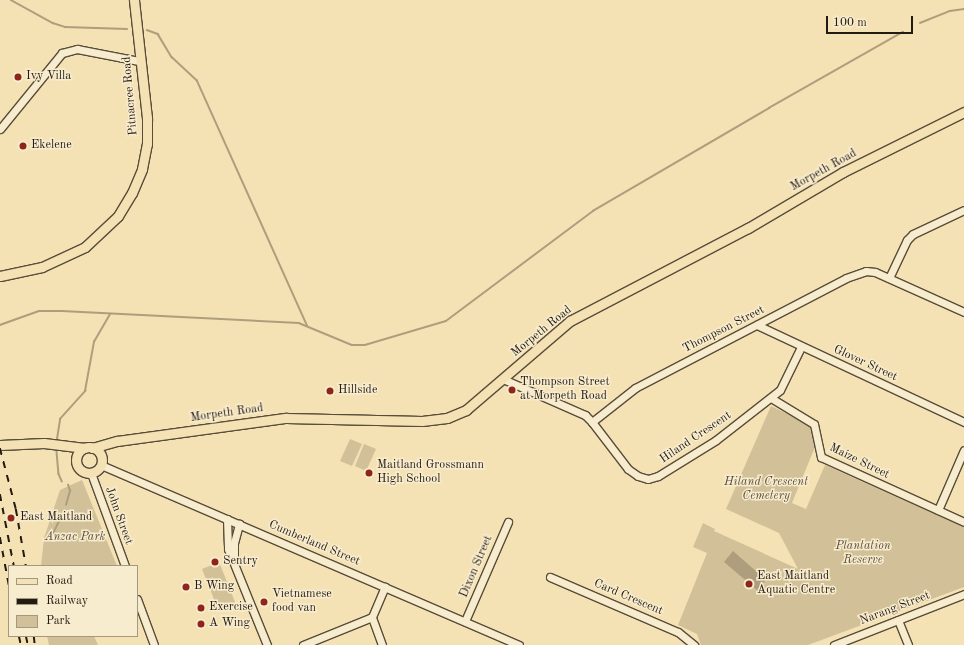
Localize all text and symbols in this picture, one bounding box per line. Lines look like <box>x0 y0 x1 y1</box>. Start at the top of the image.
scale bar <box>828 8 915 34</box>
text: 100 m <box>833 17 867 29</box>
street label: Pitnacree Road <box>120 56 142 136</box>
place label: Ivy Villa <box>26 70 71 84</box>
marker: Ivy Villa <box>13 72 23 82</box>
place label: Ekelene <box>31 139 72 153</box>
marker: Ekelene <box>18 141 28 151</box>
street label: Morpeth Road <box>788 147 860 195</box>
street label: Morpeth Road <box>509 303 575 361</box>
street label: Thompson Street <box>681 303 767 357</box>
street label: Glover Street <box>831 343 899 385</box>
place label: Thompson Street at Morpeth Road <box>520 376 610 404</box>
place label: Hillside <box>338 384 377 398</box>
marker: Thompson Street at Morpeth Road <box>507 385 517 395</box>
marker: Hillside <box>325 386 335 396</box>
street label: Morpeth Road <box>190 402 264 426</box>
street label: Hiland Crescent <box>658 409 734 467</box>
street label: Maize Street <box>827 441 891 483</box>
place label: Maitland Grossmann High School <box>377 459 484 487</box>
marker: Maitland Grossmann High School <box>364 468 374 478</box>
park label: Hiland Crescent Cemetery <box>724 476 808 504</box>
street label: John Street <box>101 485 135 547</box>
place label: East Maitland <box>20 511 92 525</box>
marker: East Maitland <box>5 512 17 524</box>
street label: Cumberland Street <box>266 518 362 570</box>
park label: Anzac Park <box>45 531 105 545</box>
street label: Dixon Street <box>457 534 497 600</box>
park label: Plantation Reserve <box>835 540 891 568</box>
place label: Sentry <box>223 555 258 569</box>
marker: Sentry <box>210 557 220 567</box>
legend <box>8 565 138 637</box>
place label: East Maitland Aquatic Centre <box>757 570 835 598</box>
text: Road <box>46 575 73 587</box>
street label: Card Crescent <box>591 577 665 619</box>
marker: East Maitland Aquatic Centre <box>744 579 754 589</box>
place label: B Wing <box>194 580 234 594</box>
marker: B Wing <box>181 582 191 592</box>
place label: Vietnamese food van <box>272 588 332 616</box>
street label: Narang Street <box>858 589 932 629</box>
text: Railway <box>46 595 88 607</box>
marker: Vietnamese food van <box>259 597 269 607</box>
place label: Exercise <box>209 601 253 615</box>
marker: Exercise <box>196 603 206 613</box>
text: Park <box>46 615 71 627</box>
place label: A Wing <box>209 617 250 631</box>
marker: A Wing <box>196 619 206 629</box>

